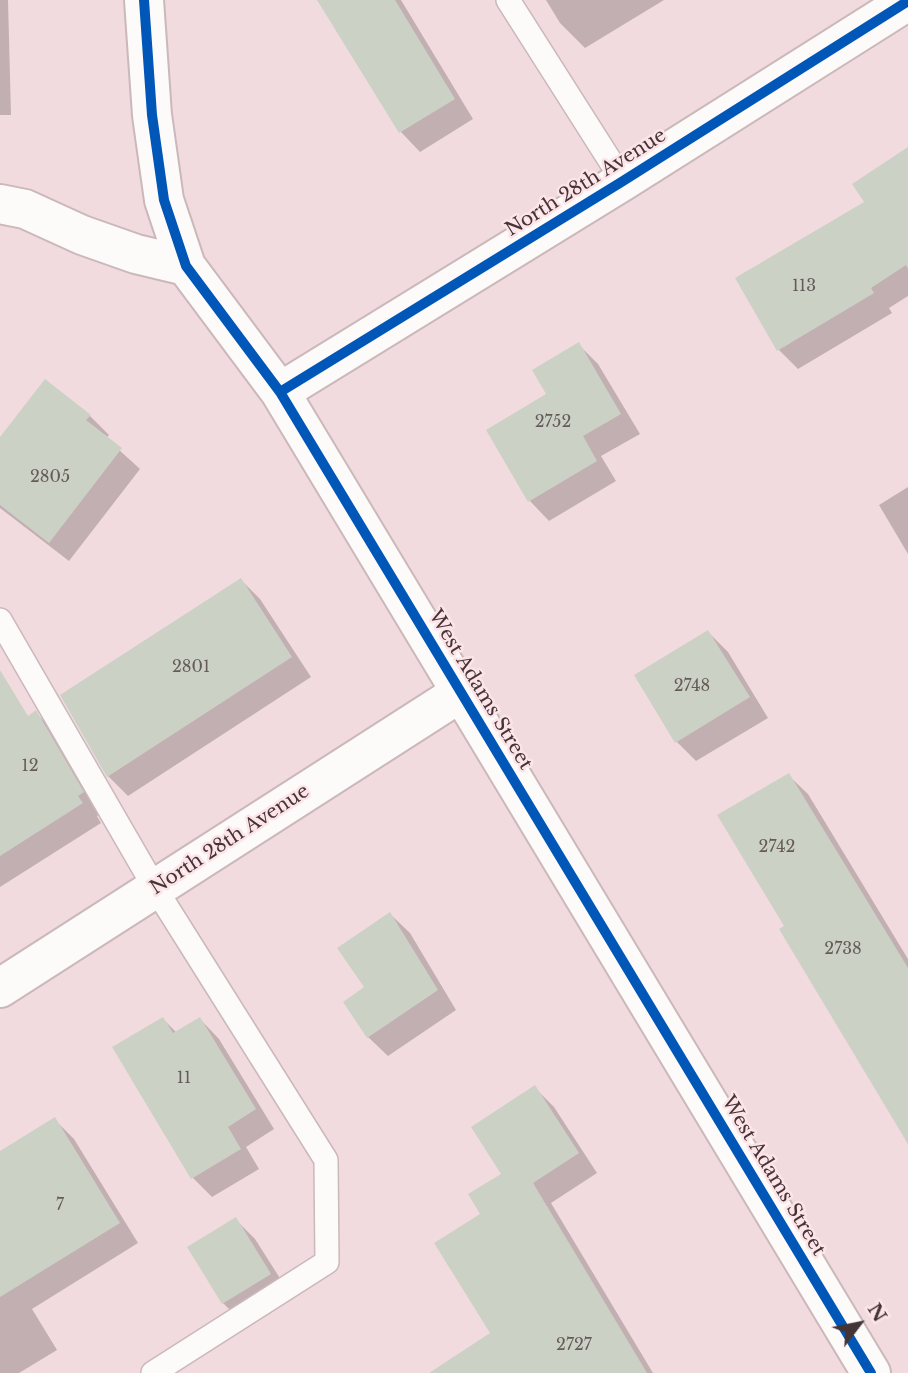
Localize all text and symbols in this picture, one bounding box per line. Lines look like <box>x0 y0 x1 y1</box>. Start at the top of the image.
street label: North 28th Avenue <box>502 124 670 242</box>
house number: 113 <box>792 276 816 296</box>
house number: 2752 <box>535 412 571 432</box>
house number: 2805 <box>30 467 70 487</box>
street label: West Adams Street <box>423 606 537 774</box>
house number: 2801 <box>172 657 210 677</box>
house number: 2748 <box>674 676 710 696</box>
house number: 12 <box>22 756 38 776</box>
street label: North 28th Avenue <box>146 780 314 900</box>
house number: 2742 <box>759 837 795 857</box>
house number: 2738 <box>824 939 862 959</box>
house number: 11 <box>177 1068 191 1088</box>
street label: West Adams Street <box>716 1092 830 1260</box>
house number: 7 <box>56 1195 64 1215</box>
north arrow <box>824 1289 894 1359</box>
text: N <box>863 1299 892 1326</box>
house number: 2727 <box>556 1335 592 1355</box>

